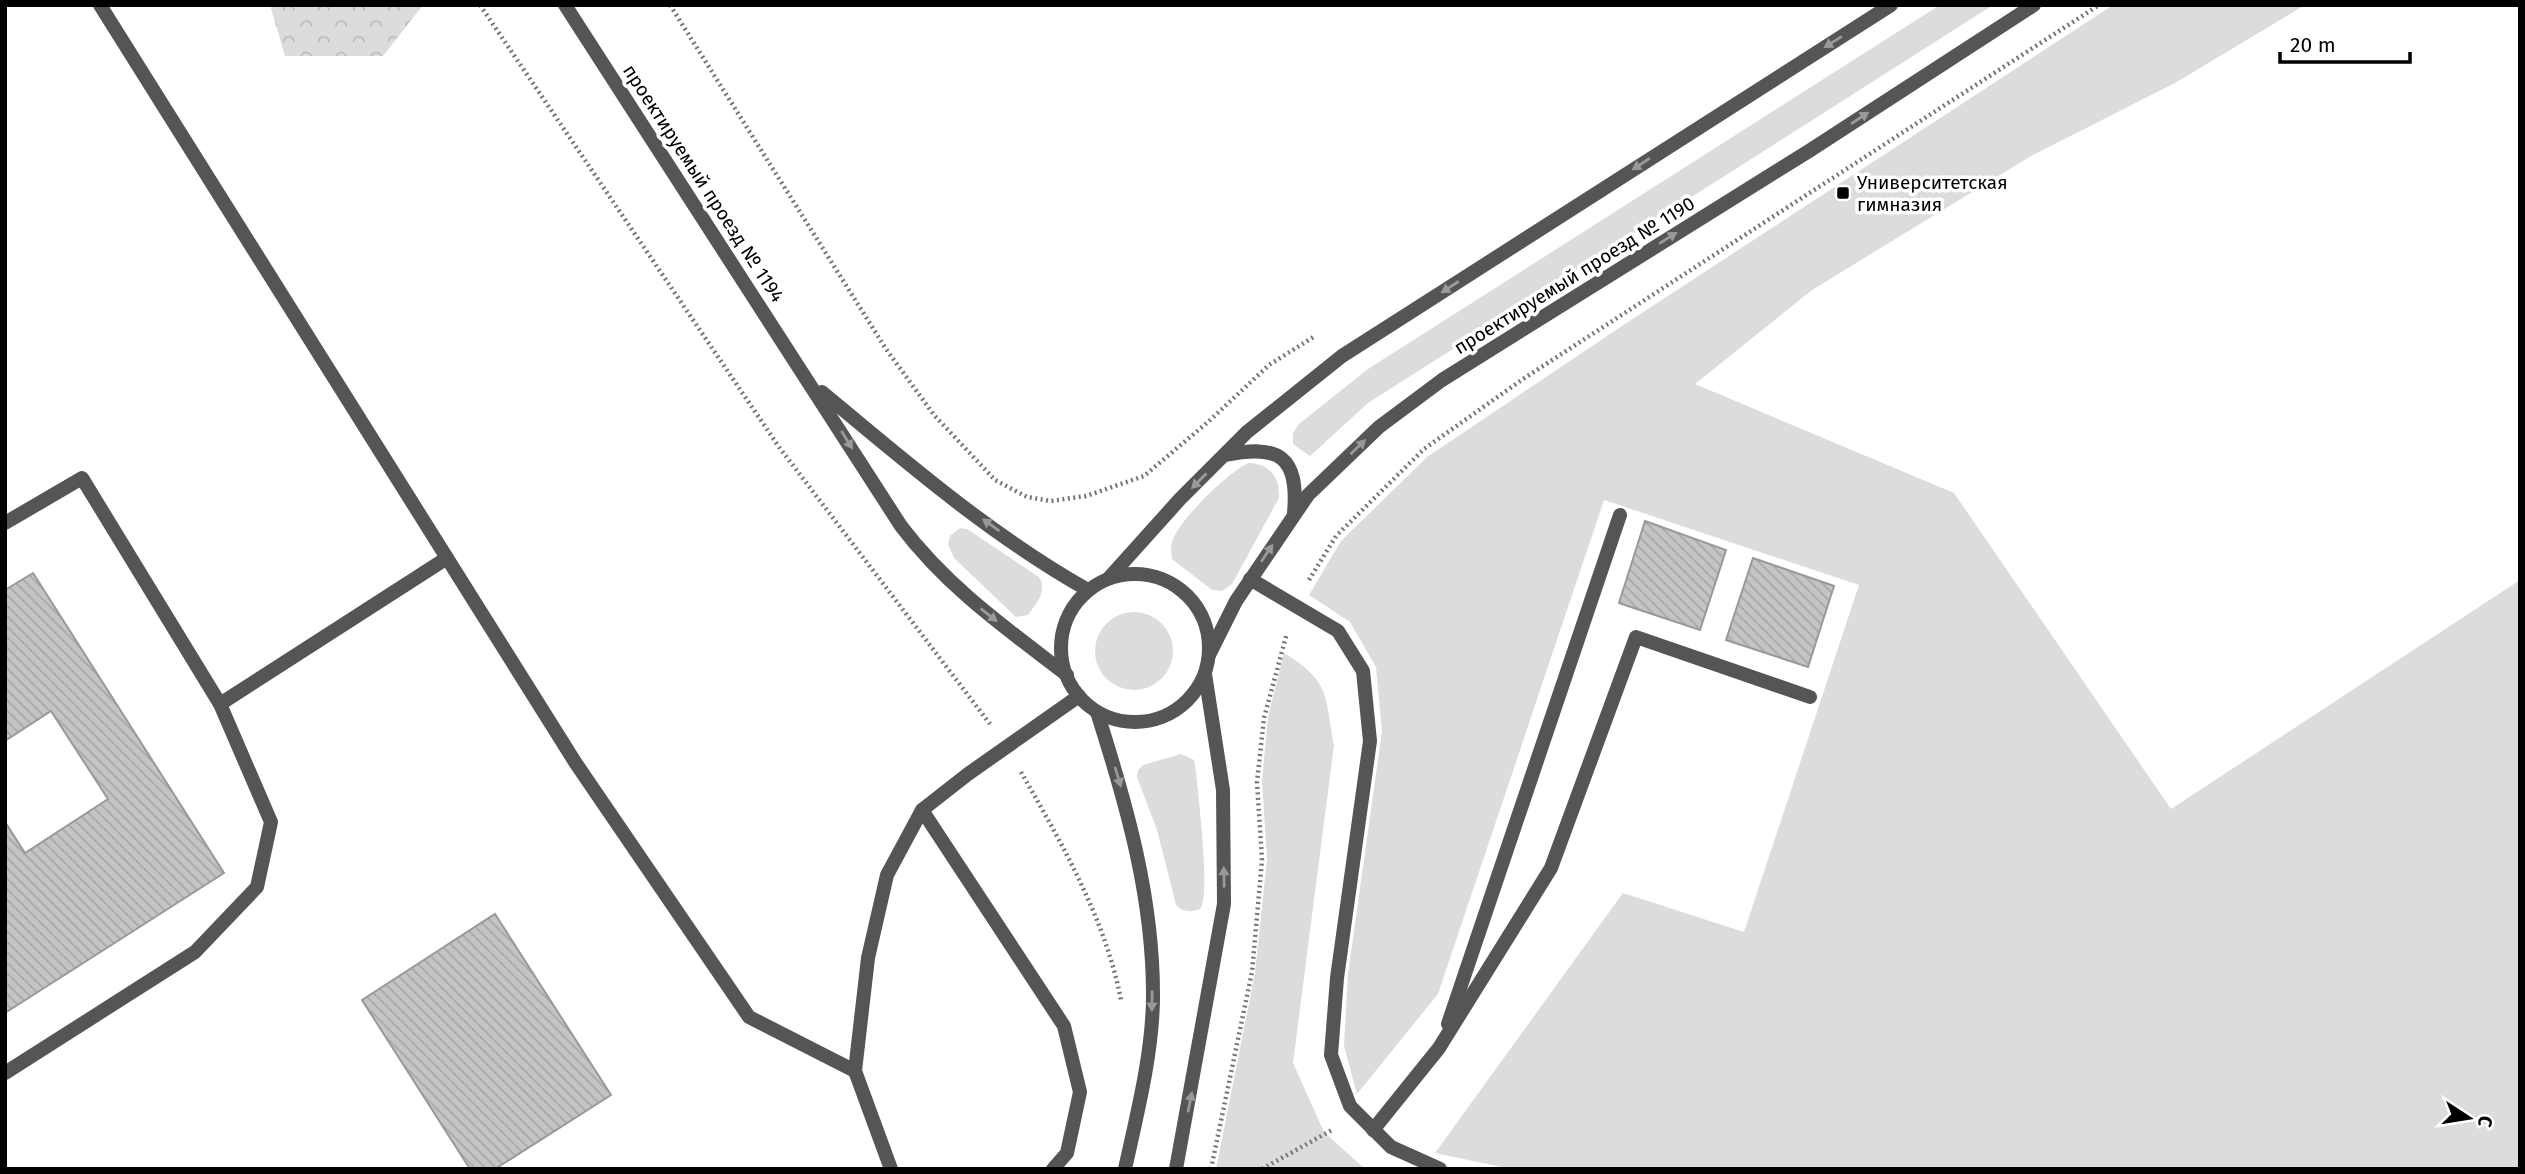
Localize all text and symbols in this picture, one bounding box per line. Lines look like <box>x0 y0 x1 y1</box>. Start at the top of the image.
scale bar <box>2280 21 2410 65</box>
text: 20 m <box>2290 32 2336 58</box>
one-way arrow <box>1823 35 1843 48</box>
street label: проектируемый проезд № 1194 <box>618 60 789 306</box>
one-way arrow <box>1851 111 1870 124</box>
one-way arrow <box>1631 157 1651 170</box>
place label: Университетская гимназия <box>1857 171 2008 216</box>
marker: Университетская гимназия <box>1835 185 1851 201</box>
street label: проектируемый проезд № 1190 <box>1450 192 1699 359</box>
one-way arrow <box>1658 232 1677 245</box>
one-way arrow <box>1440 280 1459 293</box>
one-way arrow <box>840 430 853 450</box>
one-way arrow <box>1349 440 1366 456</box>
one-way arrow <box>1190 472 1207 489</box>
one-way arrow <box>982 518 1000 532</box>
one-way arrow <box>1260 544 1274 562</box>
one-way arrow <box>980 608 998 622</box>
one-way arrow <box>1113 766 1123 787</box>
one-way arrow <box>1218 866 1230 888</box>
one-way arrow <box>1146 990 1157 1012</box>
north arrow <box>2434 1083 2504 1153</box>
one-way arrow <box>1184 1091 1195 1113</box>
text: С <box>2473 1114 2498 1129</box>

